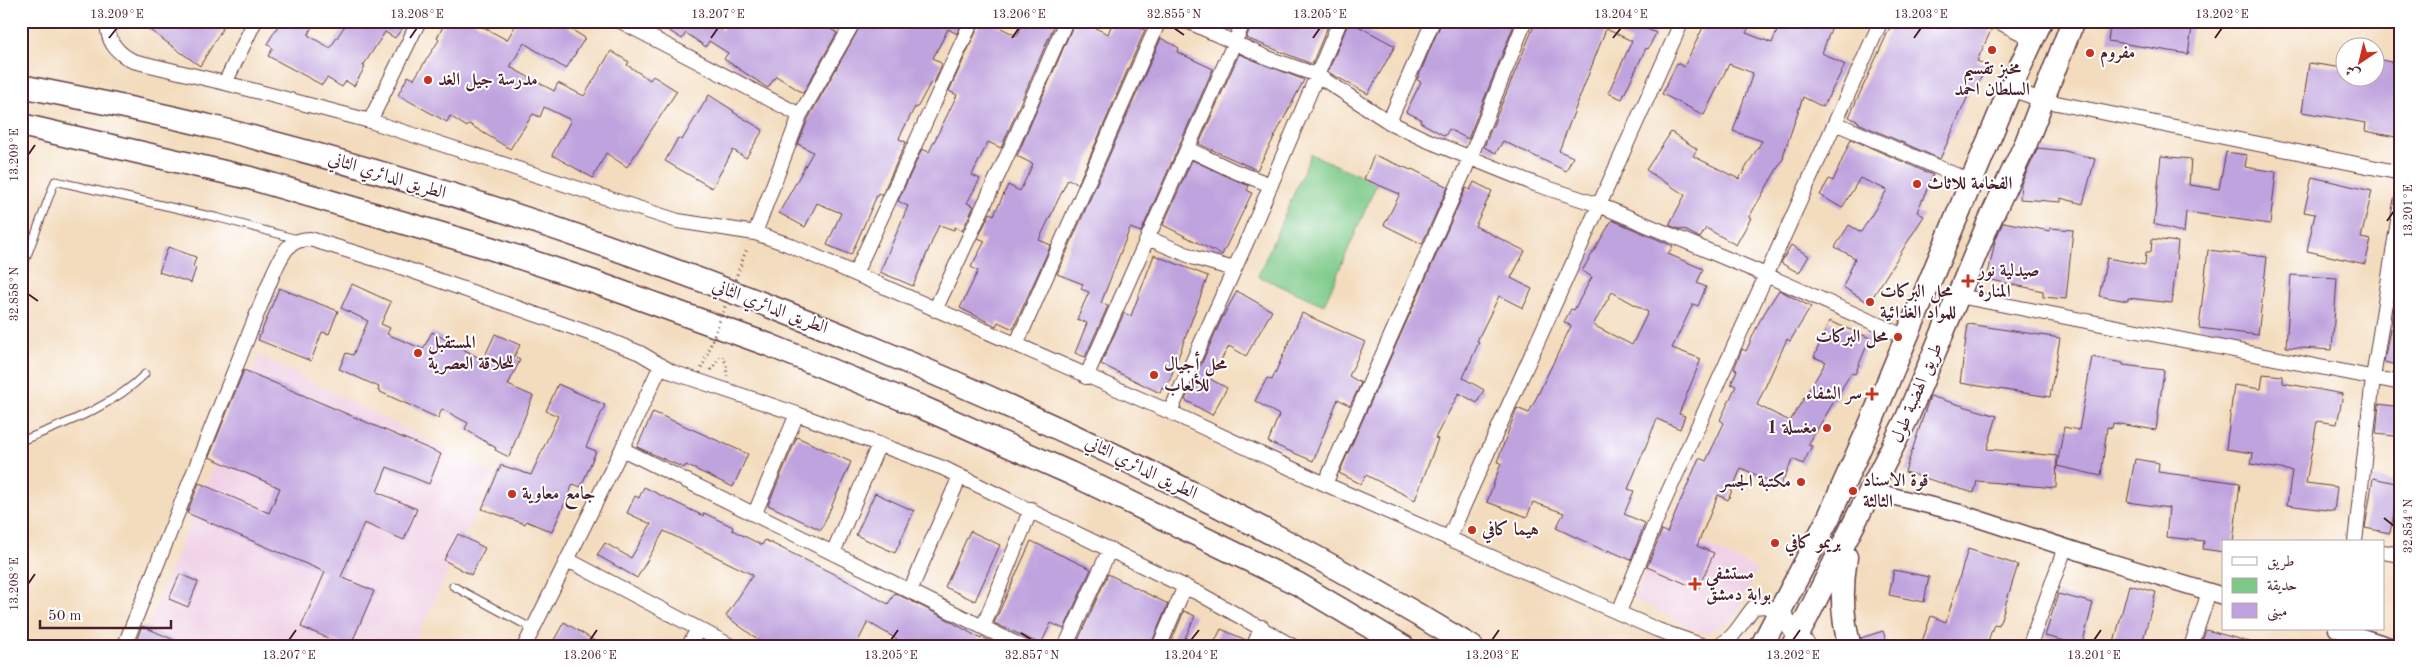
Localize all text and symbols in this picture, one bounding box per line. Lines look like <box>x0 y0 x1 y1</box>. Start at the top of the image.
text: 32.855°N <box>1147 8 1201 21</box>
text: 13.205°E <box>1293 8 1347 21</box>
text: 13.209°E <box>90 9 144 21</box>
text: 13.208°E <box>390 9 444 21</box>
text: 13.207°E <box>691 9 745 21</box>
text: 13.206°E <box>992 9 1046 21</box>
text: 13.204°E <box>1594 9 1648 21</box>
text: 13.203°E <box>1894 9 1948 21</box>
text: 13.202°E <box>2195 9 2249 21</box>
north arrow <box>2334 38 2384 88</box>
marker: مخبز تقسيم السلطان احمد <box>1986 44 1998 56</box>
place label: مفروم <box>2100 44 2135 68</box>
marker: مفروم <box>2084 47 2096 59</box>
place label: مخبز تقسيم السلطان احمد <box>1954 60 2030 99</box>
text: ش <box>2343 62 2363 82</box>
place label: مدرسة جيل الغد <box>438 71 538 92</box>
marker: مدرسة جيل الغد <box>422 74 434 86</box>
text: 13.209°E <box>9 128 21 182</box>
street label: الطريق الدائري الثاني <box>325 150 448 207</box>
place label: الفخامة للاثاث <box>1927 175 2013 193</box>
marker: الفخامة للاثاث <box>1911 178 1923 190</box>
text: 13.201°E <box>2403 184 2415 238</box>
place label: صيدلية نور المنارة <box>1976 262 2040 302</box>
text: 32.858°N <box>8 267 21 321</box>
marker: صيدلية نور المنارة <box>1962 275 1974 287</box>
street label: الطريق الدائري الثاني <box>708 277 830 342</box>
place label: محل البركات للمواد الغذائية <box>1880 281 1956 323</box>
marker: محل البركات للمواد الغذائية <box>1864 296 1876 308</box>
place label: محل البركات <box>1816 326 1889 349</box>
marker: محل البركات <box>1892 331 1904 343</box>
place label: المستقبل للحلاقة العصرية <box>428 334 515 375</box>
street label: طريق الهضبة طول <box>1888 340 1948 446</box>
marker: المستقبل للحلاقة العصرية <box>412 347 424 359</box>
place label: محل أجيال للألعاب <box>1164 351 1228 396</box>
marker: محل أجيال للألعاب <box>1148 369 1160 381</box>
place label: سر الشفاء <box>1806 385 1862 405</box>
marker: سر الشفاء <box>1866 388 1878 400</box>
place label: مغسلة 1 <box>1767 419 1817 437</box>
marker: مغسلة 1 <box>1821 422 1833 434</box>
street label: الطريق الدائري الثاني <box>1080 433 1200 507</box>
place label: مكتبة الجسر <box>1719 471 1791 493</box>
place label: قوة الاسناد الثالثة <box>1863 471 1929 511</box>
marker: مكتبة الجسر <box>1795 476 1807 488</box>
place label: جامع معاوية <box>522 485 595 510</box>
marker: قوة الاسناد الثالثة <box>1847 485 1859 497</box>
marker: جامع معاوية <box>506 488 518 500</box>
text: 32.854°N <box>2402 499 2415 553</box>
place label: هيما كافي <box>1481 519 1539 544</box>
marker: هيما كافي <box>1466 524 1478 536</box>
place label: بريمو كافي <box>1784 532 1842 557</box>
marker: بريمو كافي <box>1769 537 1781 549</box>
legend <box>2222 540 2384 630</box>
text: طريق <box>2267 555 2294 571</box>
text: 13.208°E <box>9 557 21 611</box>
place label: مستشفي بوابة دمشق <box>1705 565 1771 605</box>
marker: مستشفي بوابة دمشق <box>1688 577 1702 591</box>
text: حديقة <box>2267 579 2297 594</box>
scale bar <box>40 598 171 630</box>
text: مبنى <box>2267 605 2287 622</box>
text: 50 m <box>48 609 82 624</box>
text: 13.205°E <box>864 649 918 662</box>
text: 32.857°N <box>1005 649 1059 662</box>
text: 13.207°E <box>262 650 316 662</box>
text: 13.206°E <box>563 650 617 662</box>
text: 13.204°E <box>1164 650 1218 662</box>
text: 13.203°E <box>1465 650 1519 662</box>
text: 13.202°E <box>1766 650 1820 662</box>
text: 13.201°E <box>2067 650 2121 662</box>

